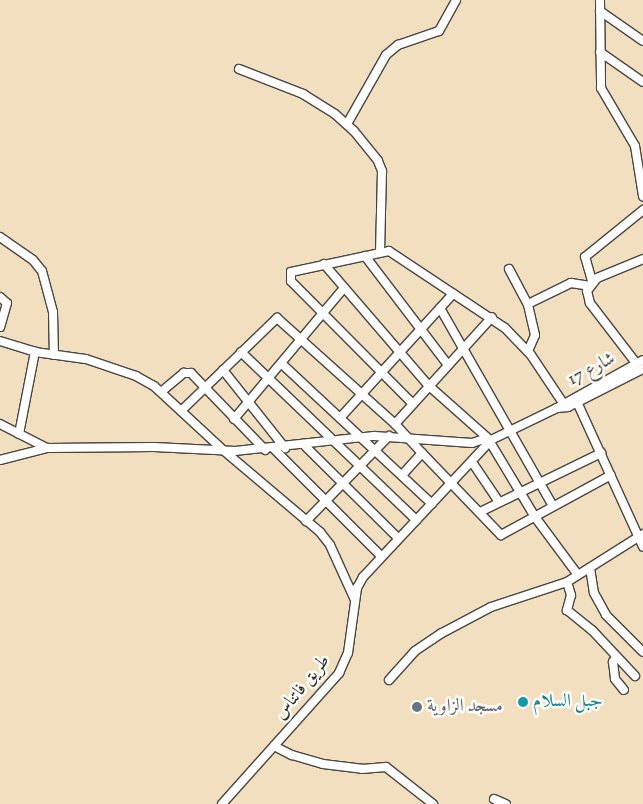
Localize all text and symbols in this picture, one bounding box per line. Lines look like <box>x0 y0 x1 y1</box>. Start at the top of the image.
street label: شارع 17 <box>565 349 619 391</box>
street label: طريق فاتناس <box>270 651 336 725</box>
place label: جبل السلام <box>533 691 602 713</box>
place label: مسجد الزاوية <box>427 696 503 718</box>
marker: جبل السلام <box>517 696 529 708</box>
marker: مسجد الزاوية <box>411 701 423 713</box>

